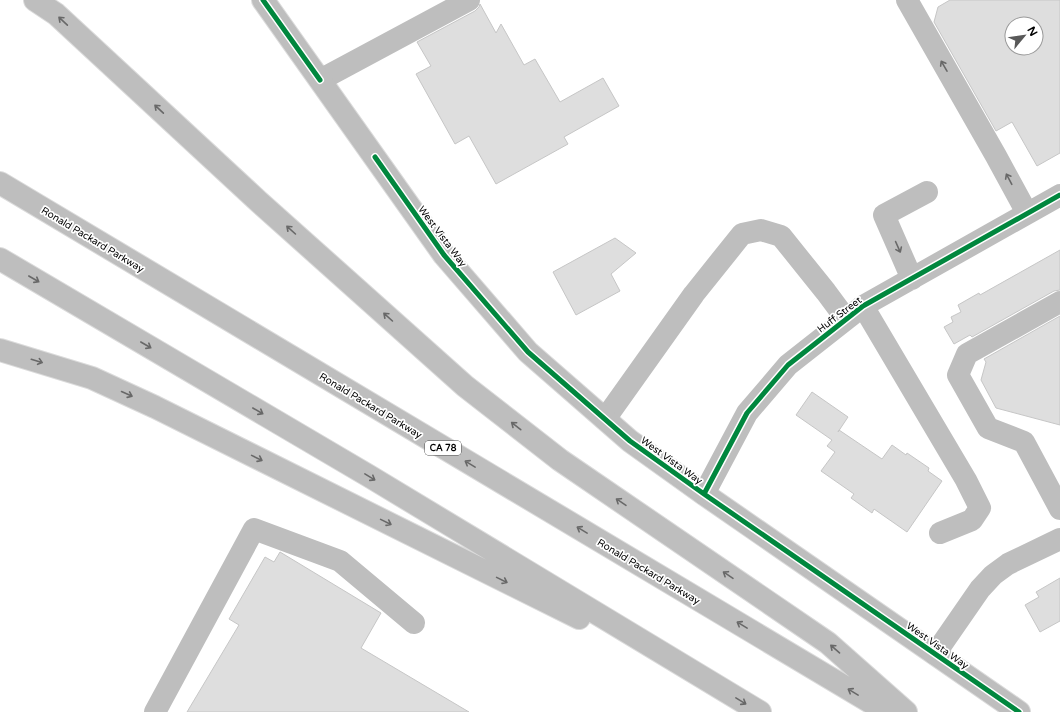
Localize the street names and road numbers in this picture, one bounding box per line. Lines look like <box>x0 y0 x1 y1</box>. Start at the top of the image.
street label: Ronald Packard Parkway <box>39 204 146 276</box>
street label: West Vista Way <box>415 204 469 270</box>
street label: Huff Street <box>815 294 864 335</box>
street label: Ronald Packard Parkway <box>317 370 424 442</box>
street label: West Vista Way <box>638 434 705 488</box>
road number: CA 78 <box>425 441 461 455</box>
street label: Ronald Packard Parkway <box>595 536 702 608</box>
street label: West Vista Way <box>904 620 971 672</box>

